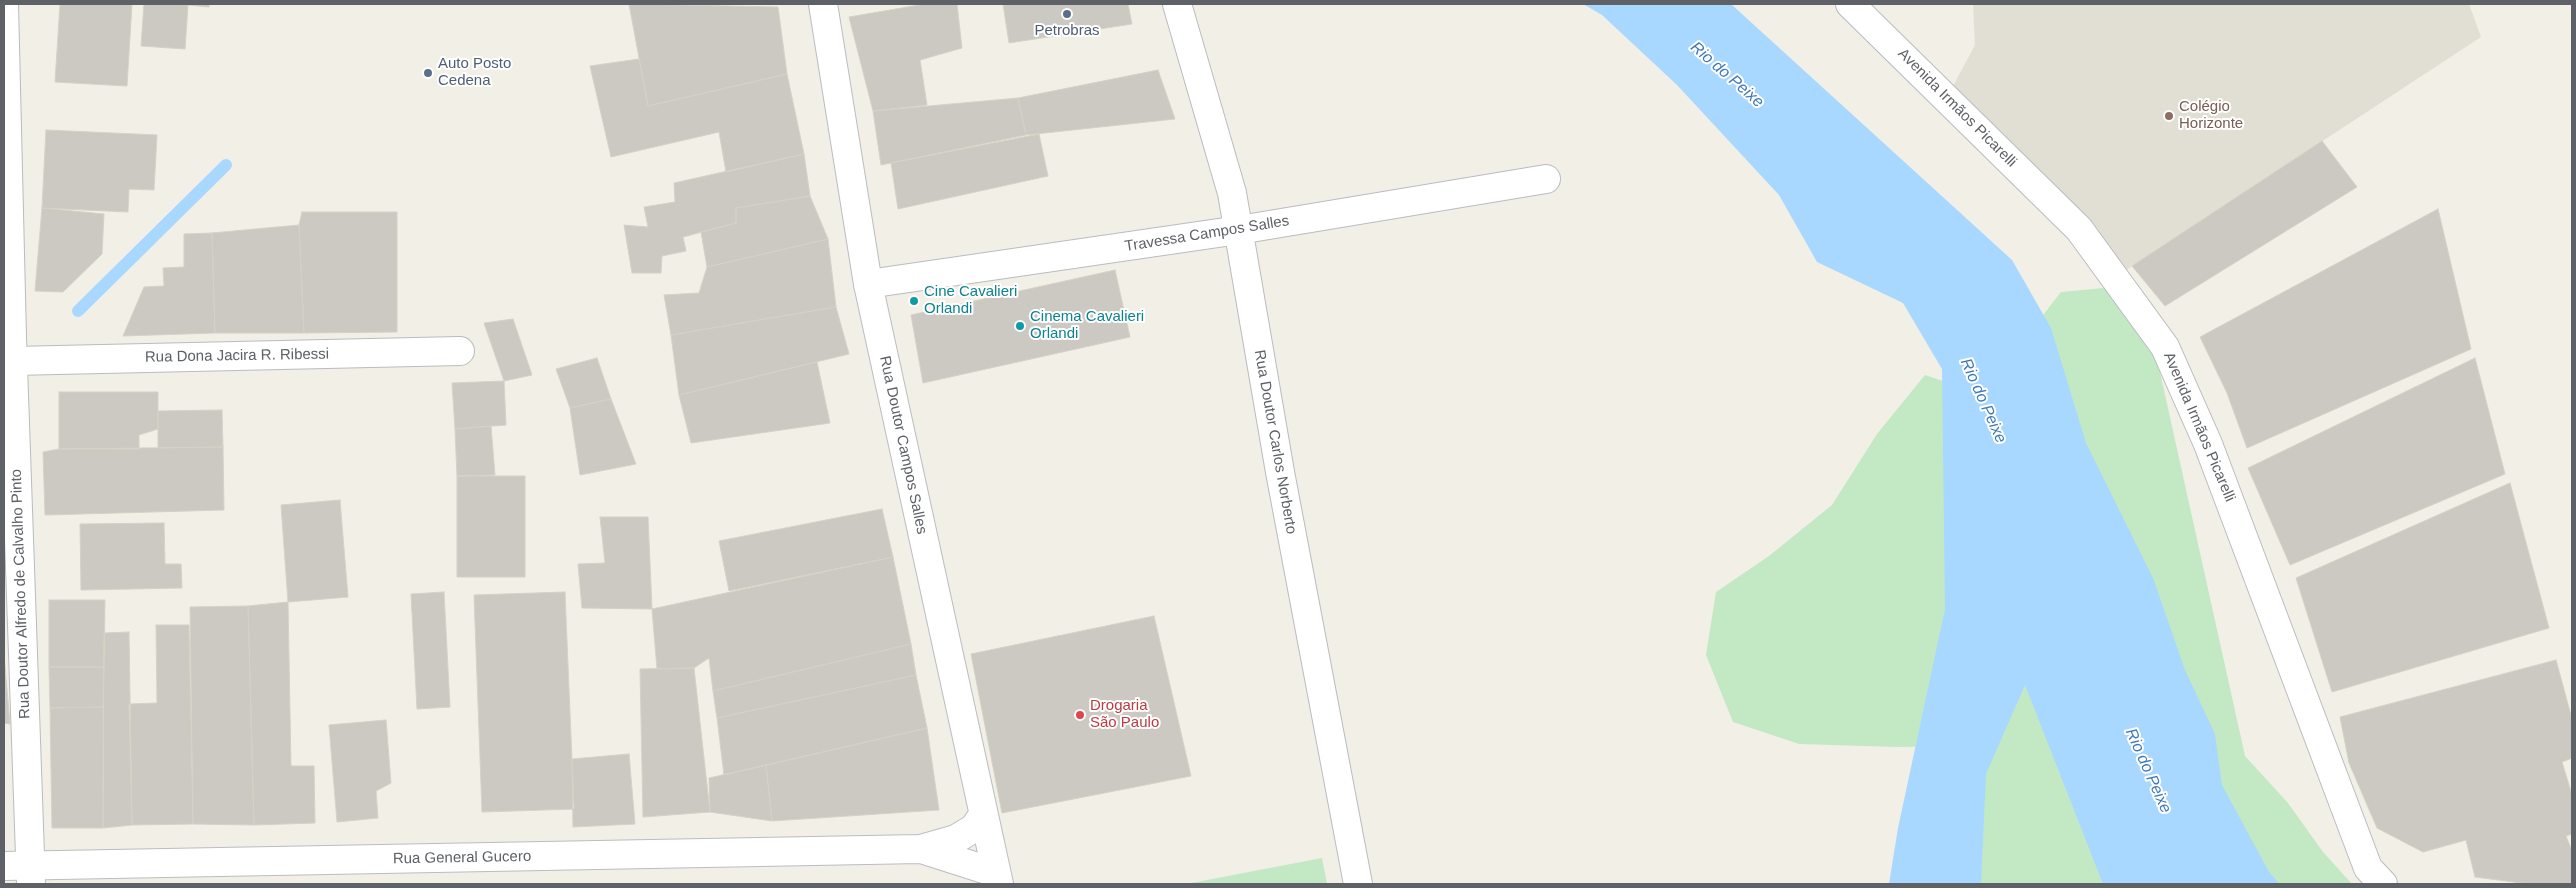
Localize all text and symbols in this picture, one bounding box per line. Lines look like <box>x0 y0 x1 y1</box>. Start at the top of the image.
marker: Petrobras <box>1061 8 1073 20</box>
place label: Petrobras <box>1034 22 1100 40</box>
water label: Rio do Peixe <box>1686 38 1768 112</box>
street label: Avenida Irmãos Picarelli <box>1894 45 2020 171</box>
place label: Auto Posto Cedena <box>438 55 511 90</box>
marker: Auto Posto Cedena <box>422 67 434 79</box>
place label: Colégio Horizonte <box>2179 98 2243 133</box>
marker: Colégio Horizonte <box>2163 110 2175 122</box>
street label: Travessa Campos Salles <box>1124 212 1290 256</box>
place label: Cine Cavalieri Orlandi <box>924 283 1017 318</box>
marker: Cine Cavalieri Orlandi <box>908 295 920 307</box>
place label: Cinema Cavalieri Orlandi <box>1030 308 1144 343</box>
marker: Cinema Cavalieri Orlandi <box>1014 320 1026 332</box>
street label: Rua Dona Jacira R. Ribessi <box>145 345 329 367</box>
street label: Rua Doutor Carlos Norberto <box>1250 348 1300 536</box>
street label: Avenida Irmãos Picarelli <box>2159 350 2239 504</box>
street label: Rua Doutor Campos Salles <box>875 354 931 536</box>
water label: Rio do Peixe <box>1956 356 2010 446</box>
street label: Rua Doutor Alfredo de Calvalho Pinto <box>8 469 34 719</box>
place label: Drogaria São Paulo <box>1090 697 1159 732</box>
marker: Drogaria São Paulo <box>1074 709 1086 721</box>
water label: Rio do Peixe <box>2121 726 2175 816</box>
street label: Rua General Gucero <box>393 848 531 868</box>

